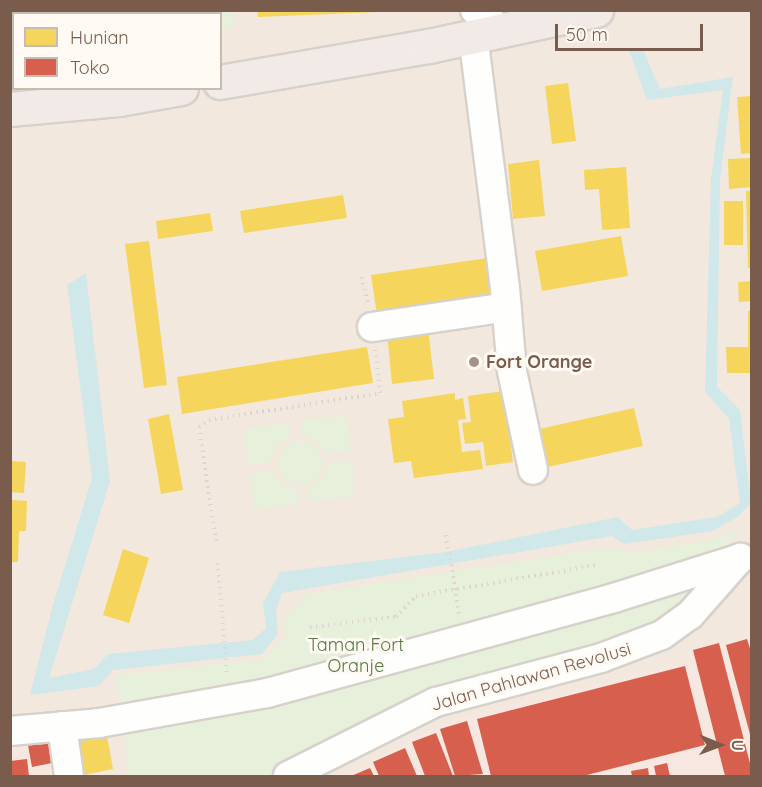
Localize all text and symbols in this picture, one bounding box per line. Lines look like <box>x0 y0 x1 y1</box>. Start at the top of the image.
legend <box>12 12 222 90</box>
scale bar <box>558 12 706 50</box>
text: 50 m <box>566 23 608 46</box>
text: Hunian <box>70 26 129 49</box>
text: Toko <box>70 56 110 79</box>
place label: Fort Orange <box>486 351 592 373</box>
marker: Fort Orange <box>467 355 481 369</box>
park label: Taman Fort Oranje <box>308 635 404 678</box>
street label: Jalan Pahlawan Revolusi <box>429 638 633 716</box>
north arrow <box>690 715 750 775</box>
text: U <box>728 739 748 751</box>

